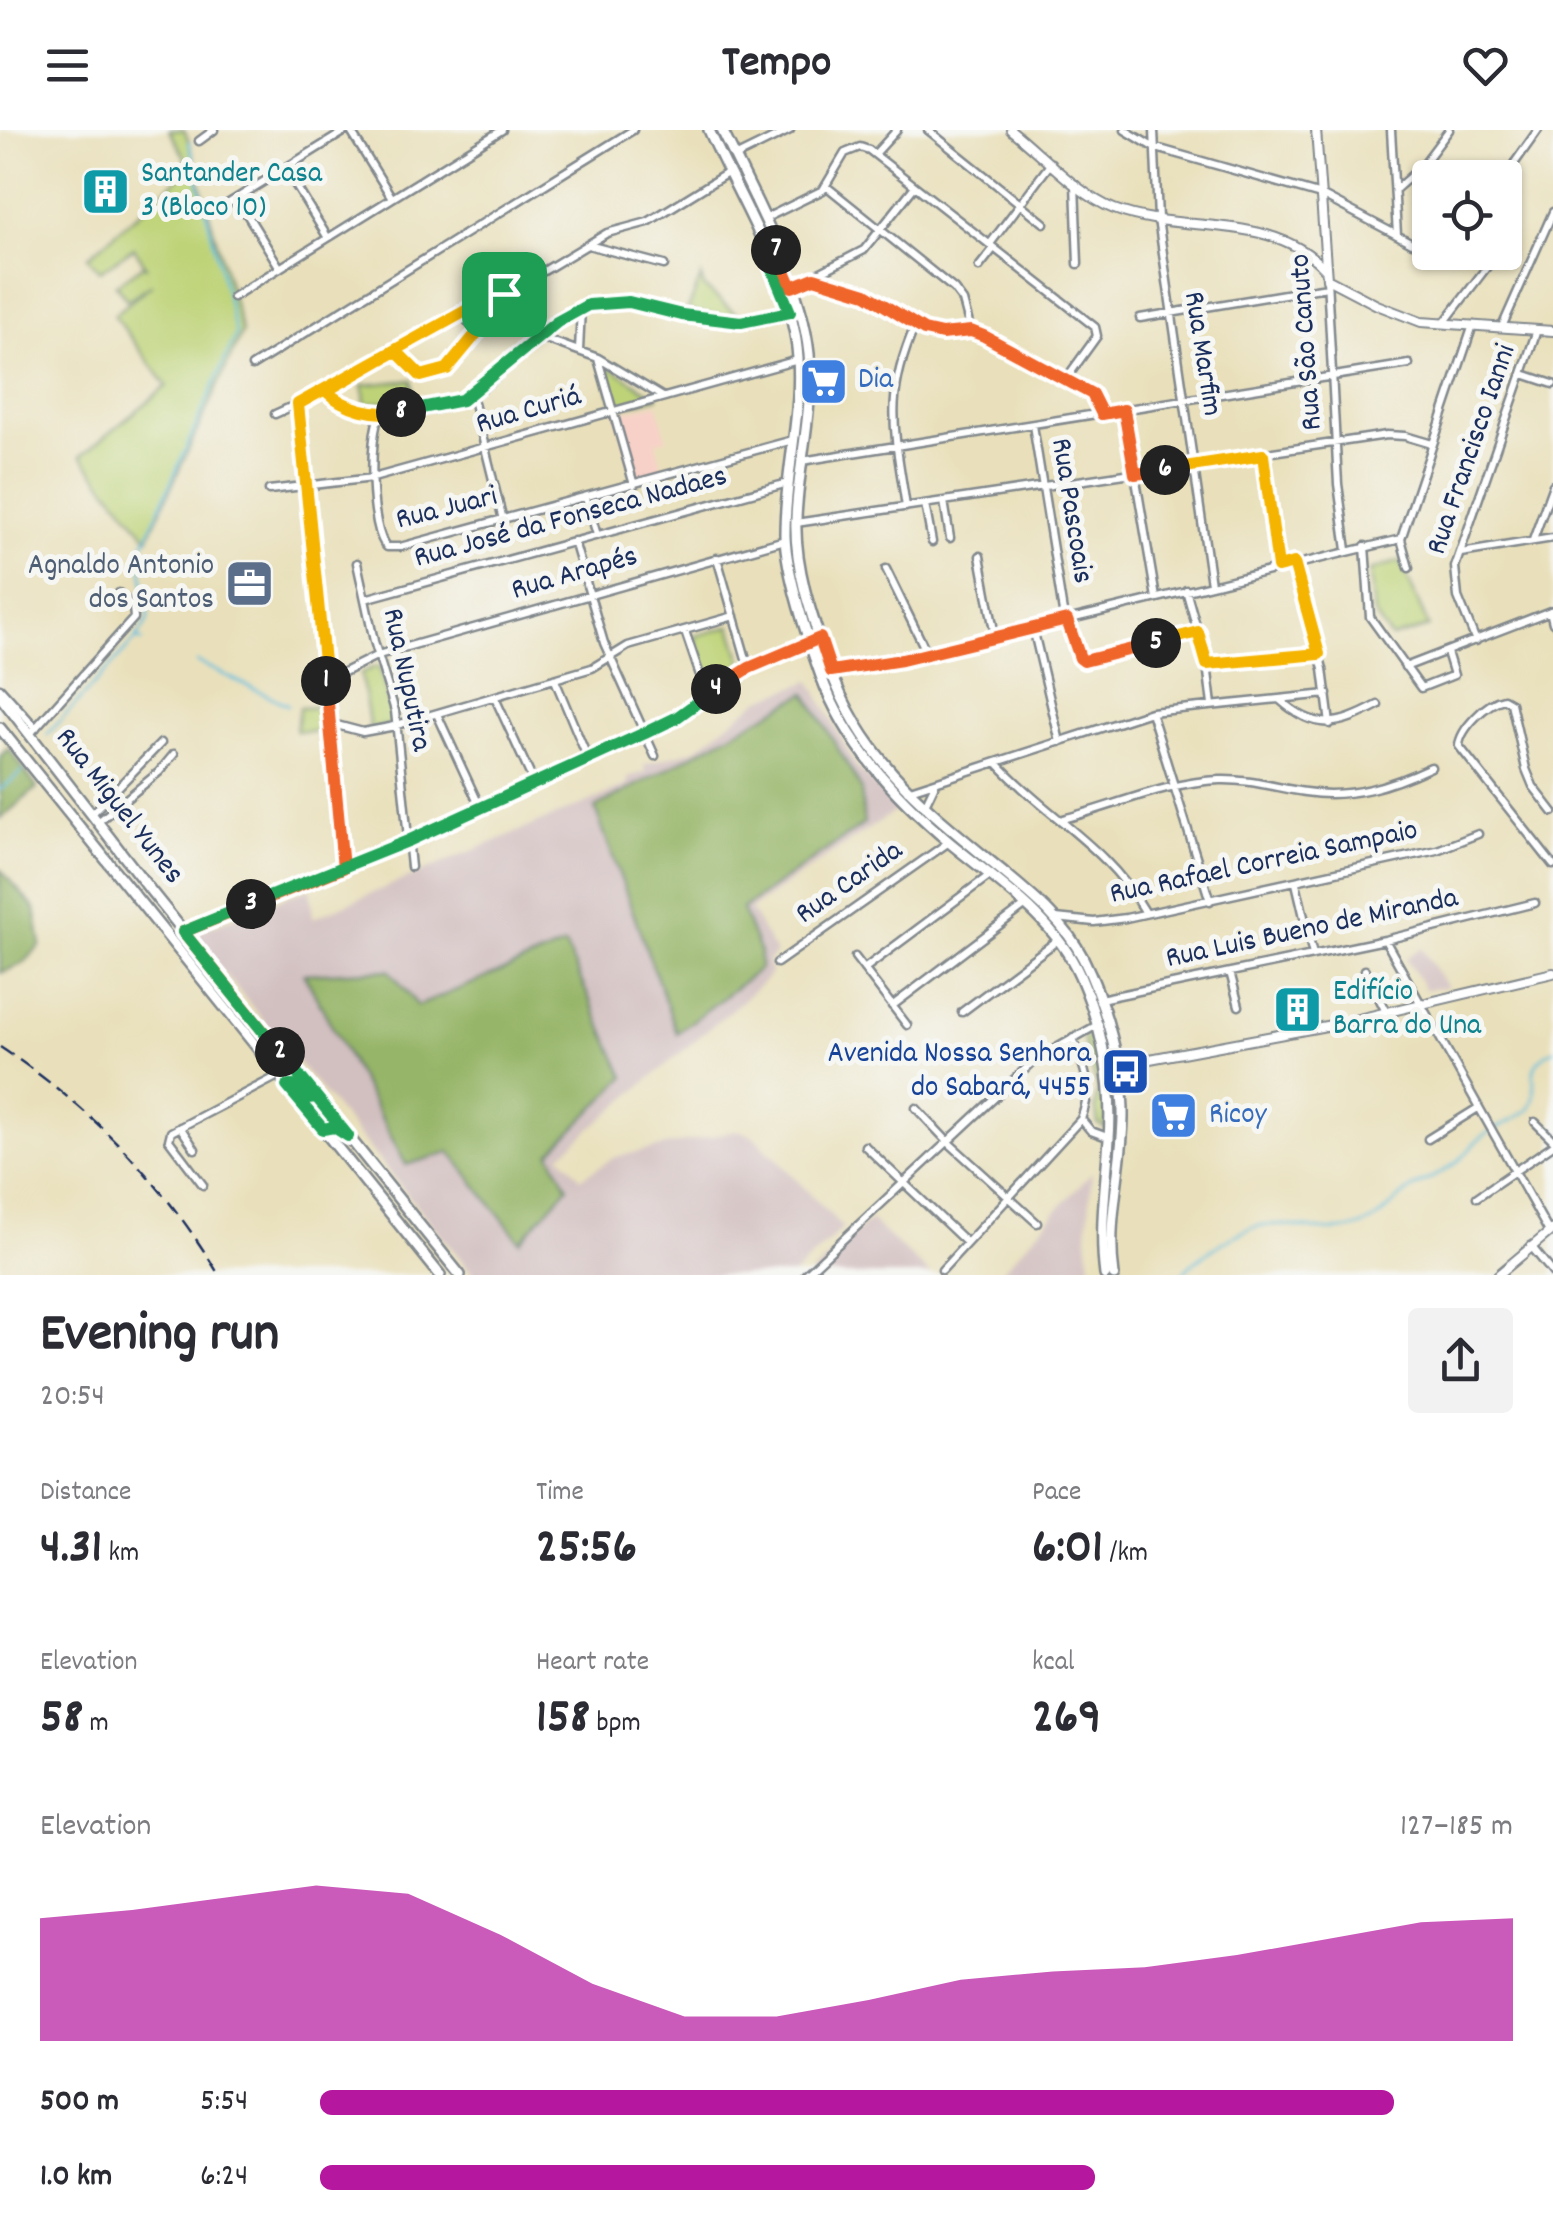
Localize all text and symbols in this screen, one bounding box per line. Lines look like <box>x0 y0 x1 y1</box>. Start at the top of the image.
text: Tempo <box>722 33 831 97</box>
icon: menu <box>40 38 95 93</box>
icon: heart <box>1458 38 1513 93</box>
place label: Santander Casa 3 (Bloco 10) <box>141 154 323 231</box>
map controls <box>1412 160 1522 270</box>
button: locate <box>1412 160 1522 270</box>
building icon: Santander Casa 3 (Bloco 10) <box>80 166 132 218</box>
pin: 7 <box>751 225 801 275</box>
text: 7 <box>771 230 781 270</box>
pin <box>462 252 547 337</box>
street label: Rua São Canuto <box>1280 252 1336 432</box>
icon: arrive <box>477 267 532 322</box>
street label: Rua Marfim <box>1170 289 1232 419</box>
street label: Rua Francisco Ianni <box>1417 339 1529 561</box>
supermarket icon: Dia <box>797 355 849 407</box>
place label: Dia <box>858 360 894 403</box>
street label: Rua Curiá <box>471 376 587 448</box>
pin: 8 <box>376 387 426 437</box>
text: 8 <box>395 392 407 432</box>
street label: Rua Pascoais <box>1037 435 1103 587</box>
pin: 6 <box>1140 445 1190 495</box>
text: 6 <box>1158 450 1172 490</box>
street label: Rua José da Fonseca Nadaes <box>410 457 732 581</box>
street label: Rua Juari <box>392 477 502 543</box>
street label: Rua Arapés <box>507 536 643 614</box>
place label: Agnaldo Antonio dos Santos <box>28 546 214 623</box>
office icon: Agnaldo Antonio dos Santos <box>223 558 275 610</box>
street label: Rua Nuputira <box>369 605 441 756</box>
pin: 5 <box>1131 618 1181 668</box>
text: 5 <box>1150 623 1162 663</box>
pin: 1 <box>301 656 351 706</box>
text: 1 <box>323 661 329 701</box>
pin: 4 <box>691 664 741 714</box>
text: 4 <box>710 669 722 709</box>
street label: Rua Miguel Yunes <box>43 720 193 894</box>
street label: Rua Rafael Correia Sampaio <box>1106 810 1422 918</box>
street label: Rua Carida <box>788 831 913 937</box>
street label: Rua Luis Bueno de Miranda <box>1162 878 1463 982</box>
pin: 3 <box>226 879 276 929</box>
text: 3 <box>245 884 257 924</box>
place label: Edifício Barra do Una <box>1333 972 1482 1049</box>
building icon: Edifício Barra do Una <box>1272 984 1324 1036</box>
pin: 2 <box>255 1027 305 1077</box>
text: 2 <box>274 1032 286 1072</box>
place label: Avenida Nossa Senhora do Sabará, 4455 <box>828 1034 1092 1111</box>
bus stop icon: Avenida Nossa Senhora do Sabará, 4455 <box>1100 1046 1152 1098</box>
supermarket icon: Ricoy <box>1148 1090 1200 1142</box>
place label: Ricoy <box>1209 1095 1268 1138</box>
text: Evening run <box>40 1298 279 1377</box>
button: share <box>1408 1308 1513 1413</box>
text: 20:54 <box>40 1375 105 1421</box>
text: Distance <box>40 1474 131 1514</box>
text: Time <box>536 1474 584 1514</box>
text: Pace <box>1032 1474 1081 1514</box>
text: 4.31 <box>40 1514 102 1586</box>
text: 25:56 <box>536 1514 637 1586</box>
text: 6:01 <box>1032 1514 1103 1586</box>
text: km <box>102 1535 139 1575</box>
text: /km <box>1103 1535 1148 1575</box>
text: Elevation <box>40 1644 137 1684</box>
text: Heart rate <box>536 1644 649 1684</box>
text: kcal <box>1032 1644 1075 1684</box>
text: 58 <box>40 1684 83 1756</box>
text: 158 <box>536 1684 590 1756</box>
text: 269 <box>1032 1684 1101 1756</box>
text: m <box>83 1705 109 1745</box>
text: bpm <box>590 1705 641 1745</box>
text: Elevation <box>40 1805 151 1851</box>
text: 127–185 m <box>1400 1805 1513 1851</box>
text: 500 m <box>40 2080 119 2126</box>
text: 5:54 <box>200 2080 248 2126</box>
text: 1.0 km <box>40 2155 112 2201</box>
text: 6:24 <box>200 2155 248 2201</box>

